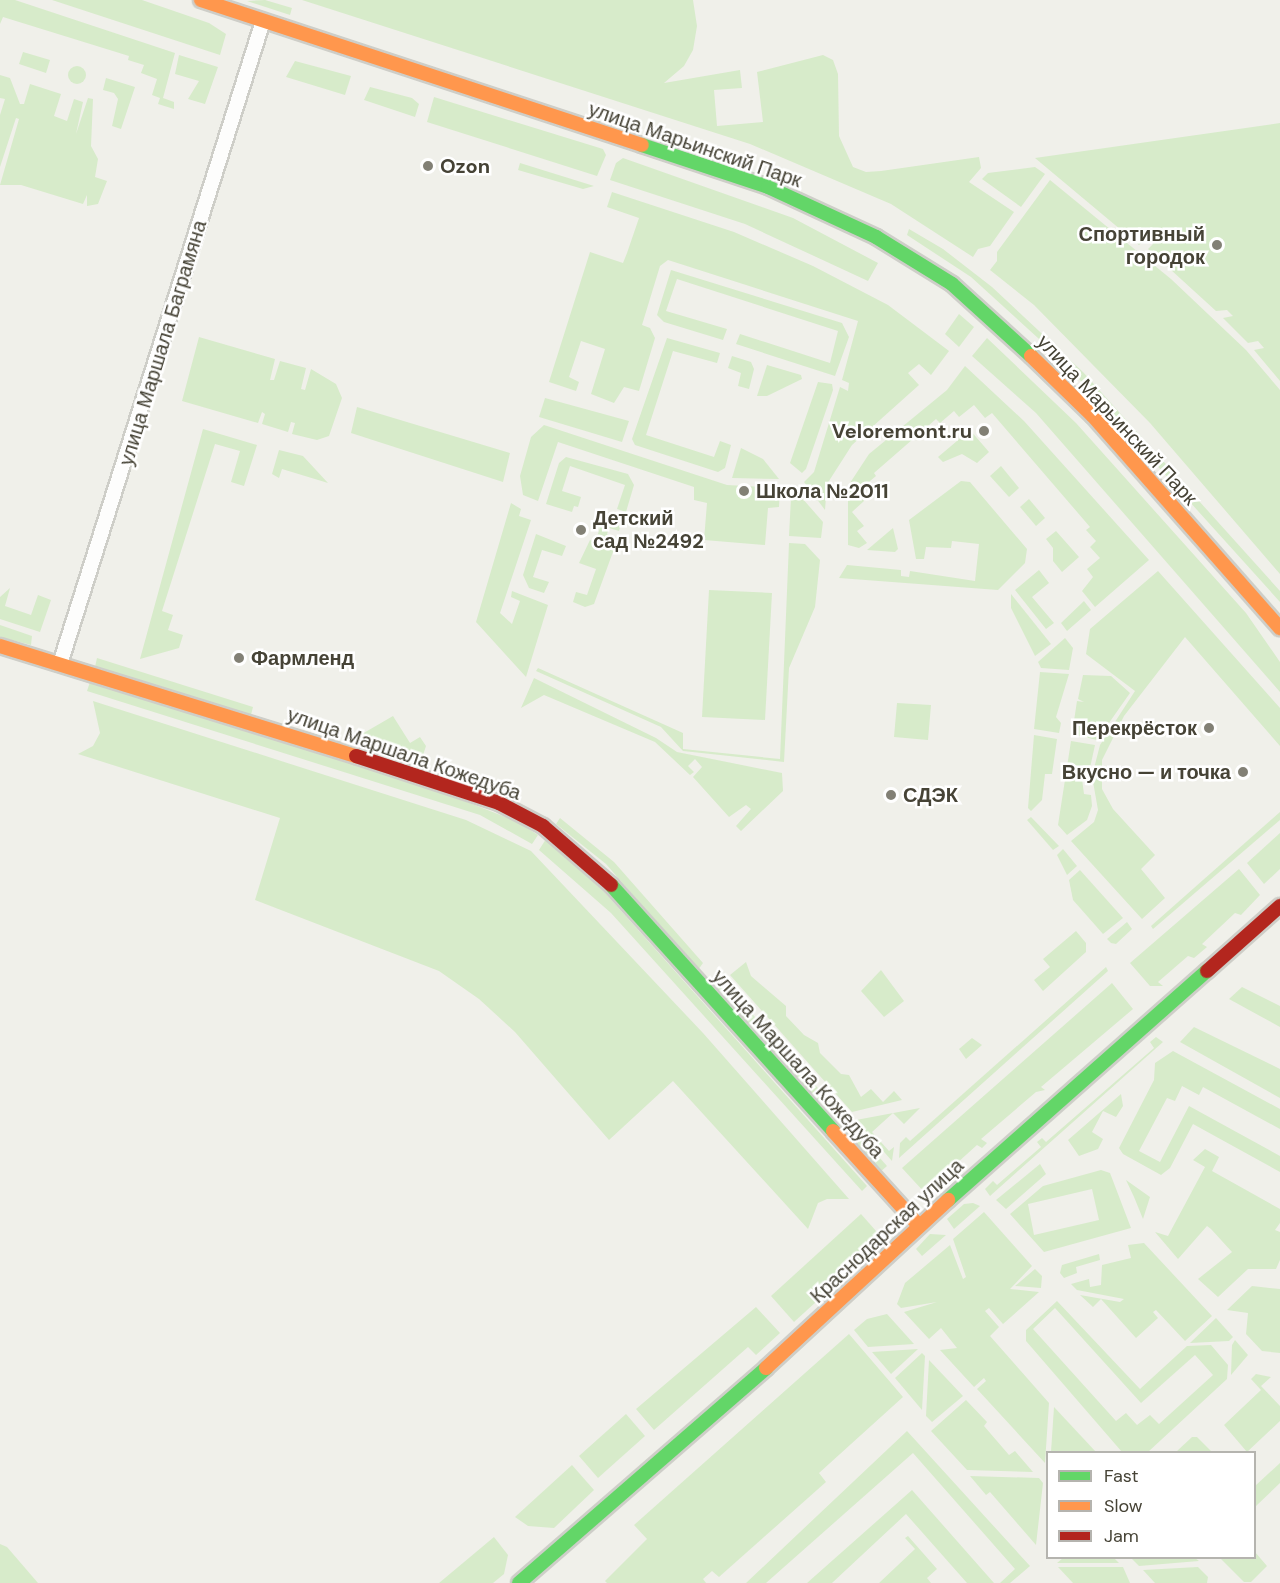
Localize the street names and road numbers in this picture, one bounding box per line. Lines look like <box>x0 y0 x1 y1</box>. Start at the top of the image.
street label: улица Марьинский Парк <box>585 97 805 193</box>
street label: улица Маршала Баграмяна <box>114 217 212 469</box>
street label: улица Марьинский Парк <box>1032 330 1202 510</box>
street label: улица Маршала Кожедуба <box>284 703 524 805</box>
street label: улица Маршала Кожедуба <box>707 965 889 1163</box>
street label: Краснодарская улица <box>805 1154 969 1308</box>

